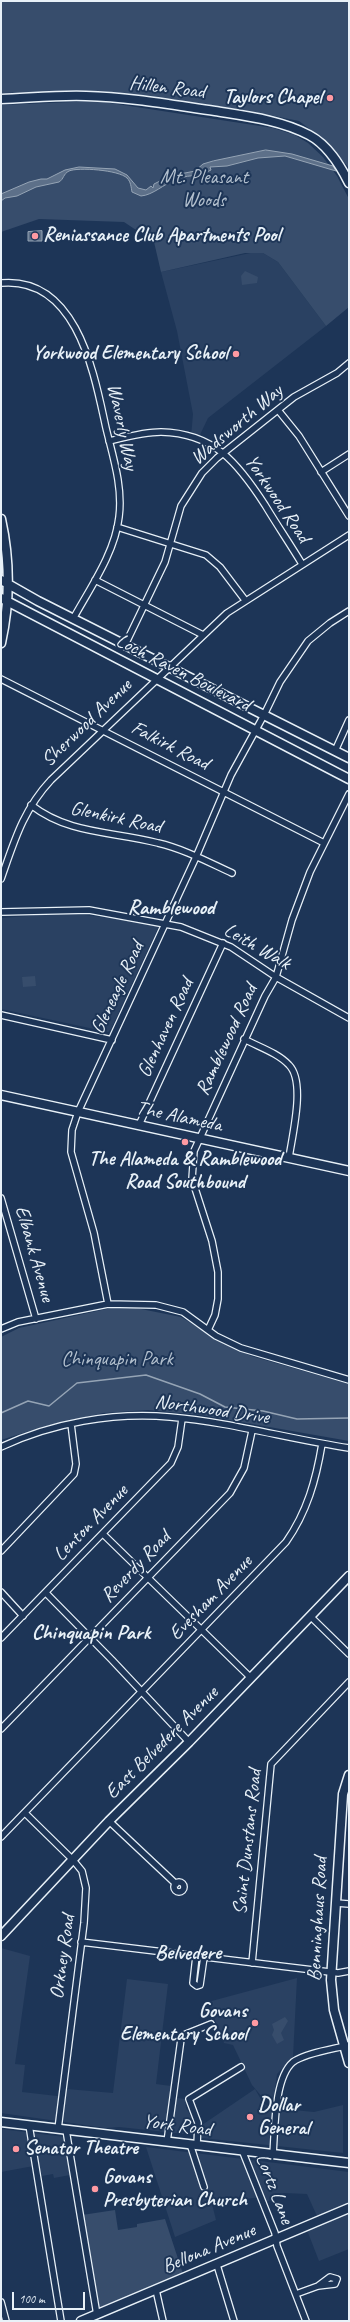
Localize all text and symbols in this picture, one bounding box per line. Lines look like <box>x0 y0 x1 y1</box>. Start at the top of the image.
street label: Hillen Road <box>128 71 206 105</box>
place label: Taylors Chapel <box>224 86 322 110</box>
marker: Taylors Chapel <box>325 93 335 103</box>
park label: Mt. Pleasant Woods <box>160 166 248 213</box>
place label: Reniassance Club Apartments Pool <box>43 224 280 248</box>
marker: Reniassance Club Apartments Pool <box>30 231 40 241</box>
place label: Yorkwood Elementary School <box>33 342 228 366</box>
marker: Yorkwood Elementary School <box>231 349 241 359</box>
street label: Wadsworth Way <box>186 380 288 470</box>
street label: Waverly Way <box>101 382 143 472</box>
street label: Yorkwood Road <box>239 450 315 548</box>
street label: Loch Raven Boulevard <box>112 629 254 717</box>
street label: Sherwood Avenue <box>37 674 137 772</box>
street label: Falkirk Road <box>127 716 213 776</box>
street label: Glenkirk Road <box>68 797 164 839</box>
district label: Ramblewood <box>127 895 215 921</box>
street label: Leith Walk <box>219 918 295 976</box>
street label: Gleneagle Road <box>86 938 150 1038</box>
street label: Glenhaven Road <box>133 975 199 1081</box>
street label: Ramblewood Road <box>191 981 263 1099</box>
street label: The Alameda <box>134 1096 224 1138</box>
marker: The Alameda & Ramblewood Road Southbound <box>180 1137 190 1147</box>
place label: The Alameda & Ramblewood Road Southbound <box>89 1148 281 1195</box>
street label: Elbank Avenue <box>9 1203 59 1305</box>
park label: Chinquapin Park <box>61 1348 173 1372</box>
street label: Northwood Drive <box>153 1390 271 1430</box>
street label: Lenton Avenue <box>49 1480 133 1566</box>
street label: Reverdy Road <box>96 1526 176 1608</box>
street label: Evesham Avenue <box>164 1550 258 1646</box>
district label: Chinquapin Park <box>32 1620 150 1646</box>
street label: East Belvedere Avenue <box>100 1681 224 1805</box>
street label: Saint Dunstans Road <box>228 1768 268 1916</box>
street label: Benninghaus Road <box>303 1856 333 1982</box>
street label: Orkney Road <box>45 1913 81 2001</box>
district label: Belvedere <box>155 1940 221 1966</box>
place label: Govans Elementary School <box>120 2000 247 2047</box>
marker: Govans Elementary School <box>250 2018 260 2028</box>
place label: Dollar General <box>258 2094 310 2141</box>
street label: York Road <box>141 2110 213 2142</box>
marker: Dollar General <box>245 2112 255 2122</box>
place label: Senator Theatre <box>24 2137 138 2161</box>
marker: Senator Theatre <box>11 2144 21 2154</box>
street label: Lortz Lane <box>250 2150 298 2228</box>
place label: Govans Presbyterian Church <box>103 2166 247 2213</box>
marker: Govans Presbyterian Church <box>90 2184 100 2194</box>
street label: Bellona Avenue <box>159 2219 259 2279</box>
scale bar <box>14 2284 87 2310</box>
text: 100 m <box>19 2291 45 2307</box>

